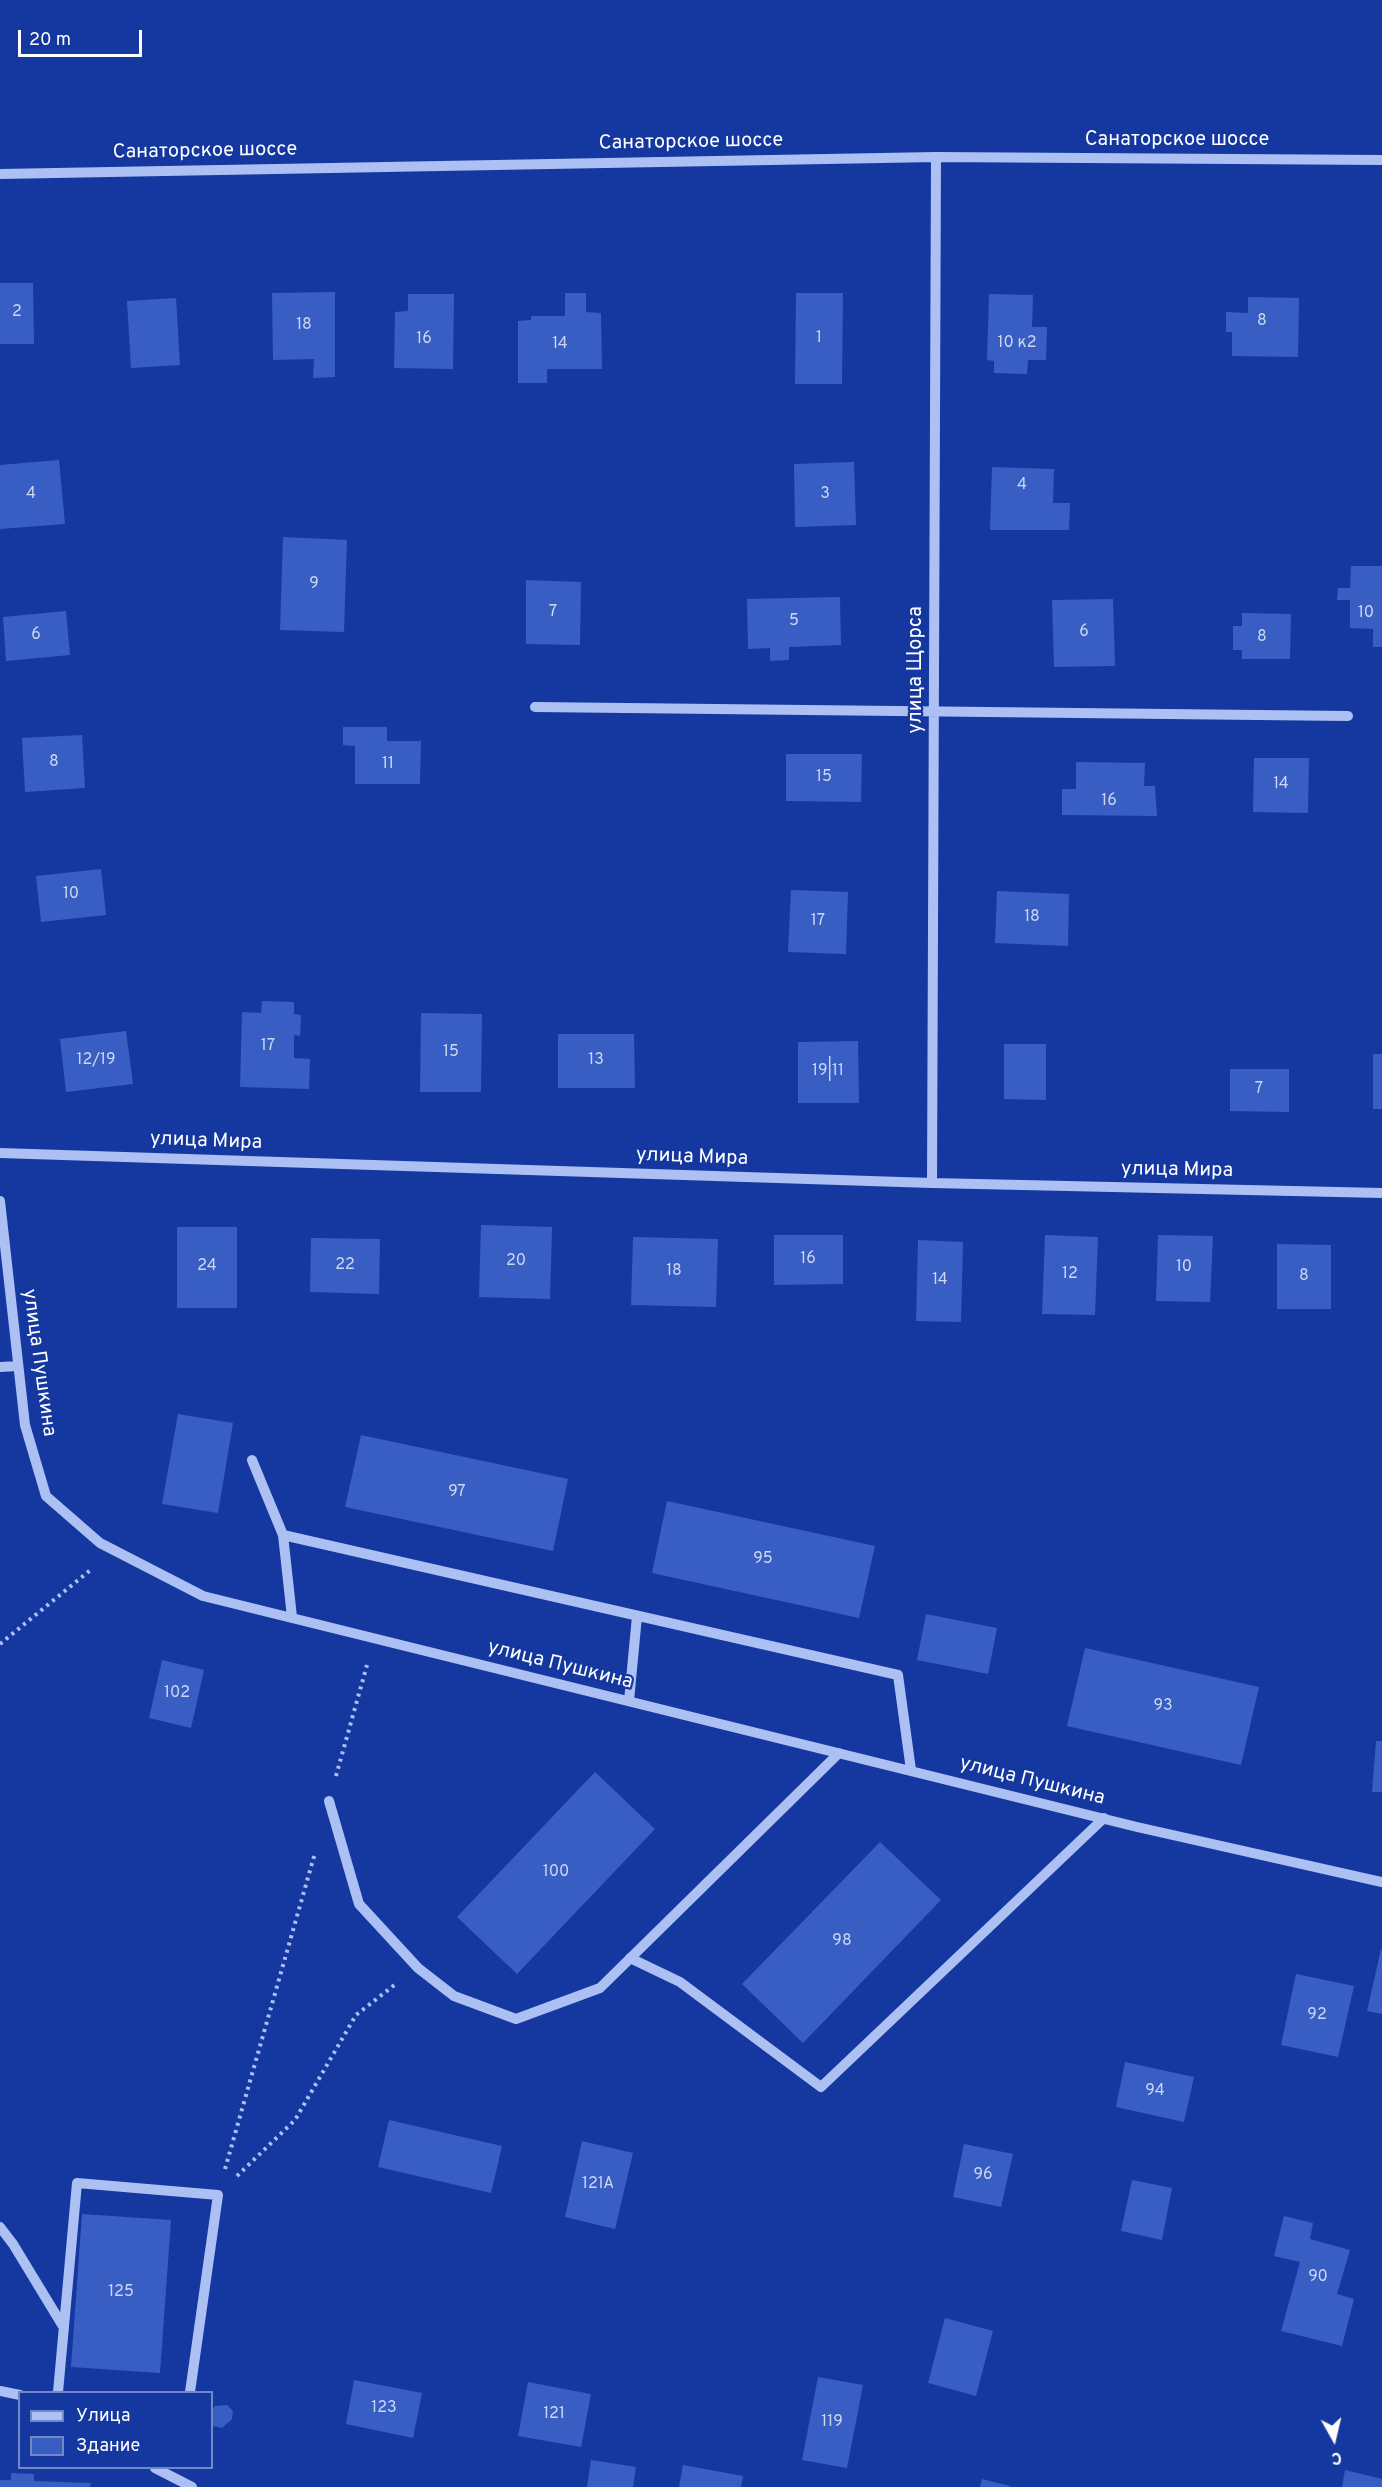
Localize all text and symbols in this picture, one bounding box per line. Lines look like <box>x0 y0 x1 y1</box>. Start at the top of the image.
scale bar <box>21 18 146 56</box>
text: 20 m <box>29 29 71 52</box>
street label: Санаторское шоссе <box>598 129 784 157</box>
street label: Санаторское шоссе <box>1085 129 1269 153</box>
street label: Санаторское шоссе <box>112 138 298 166</box>
house number: 2 <box>12 303 22 323</box>
house number: 8 <box>1257 312 1267 332</box>
house number: 18 <box>296 316 312 336</box>
house number: 1 <box>816 329 822 349</box>
house number: 16 <box>416 330 432 350</box>
house number: 10 к2 <box>998 334 1036 354</box>
house number: 14 <box>552 335 568 355</box>
house number: 4 <box>1017 476 1027 496</box>
house number: 4 <box>26 485 36 505</box>
house number: 3 <box>820 485 830 505</box>
house number: 9 <box>309 575 319 595</box>
house number: 7 <box>549 603 557 623</box>
house number: 10 <box>1358 604 1374 624</box>
street label: улица Щорса <box>905 606 929 734</box>
house number: 5 <box>789 612 799 632</box>
house number: 6 <box>1079 623 1089 643</box>
house number: 6 <box>31 626 41 646</box>
house number: 8 <box>1257 628 1267 648</box>
house number: 8 <box>49 753 59 773</box>
house number: 11 <box>382 755 394 775</box>
house number: 15 <box>816 768 832 788</box>
house number: 14 <box>1273 775 1289 795</box>
house number: 16 <box>1101 792 1117 812</box>
house number: 10 <box>63 885 79 905</box>
house number: 18 <box>1024 908 1040 928</box>
house number: 17 <box>811 912 825 932</box>
house number: 17 <box>261 1037 275 1057</box>
house number: 15 <box>443 1043 459 1063</box>
house number: 12/19 <box>76 1051 116 1071</box>
house number: 13 <box>588 1051 604 1071</box>
house number: 19|11 <box>812 1062 844 1082</box>
house number: 7 <box>1255 1080 1263 1100</box>
street label: улица Мира <box>150 1128 262 1156</box>
street label: улица Мира <box>636 1144 748 1172</box>
street label: улица Мира <box>1121 1158 1233 1184</box>
house number: 16 <box>800 1250 816 1270</box>
house number: 20 <box>506 1252 526 1272</box>
house number: 22 <box>335 1256 355 1276</box>
house number: 24 <box>197 1257 217 1277</box>
house number: 10 <box>1176 1258 1192 1278</box>
house number: 18 <box>666 1262 682 1282</box>
house number: 12 <box>1062 1265 1078 1285</box>
house number: 8 <box>1299 1267 1309 1287</box>
house number: 14 <box>932 1271 948 1291</box>
street label: улица Пушкина <box>16 1288 60 1438</box>
house number: 97 <box>448 1483 466 1503</box>
house number: 95 <box>753 1550 773 1570</box>
street label: улица Пушкина <box>485 1636 635 1696</box>
house number: 102 <box>164 1684 190 1704</box>
house number: 93 <box>1153 1697 1173 1717</box>
street label: улица Пушкина <box>957 1752 1107 1812</box>
house number: 100 <box>543 1863 569 1883</box>
house number: 98 <box>832 1932 852 1952</box>
house number: 92 <box>1307 2006 1327 2026</box>
house number: 94 <box>1145 2082 1165 2102</box>
house number: 96 <box>973 2166 993 2186</box>
house number: 121А <box>582 2175 614 2195</box>
house number: 90 <box>1308 2268 1328 2288</box>
house number: 125 <box>108 2283 134 2303</box>
legend <box>18 2391 213 2469</box>
house number: 123 <box>371 2399 397 2419</box>
text: Улица <box>76 2405 130 2428</box>
house number: 121 <box>543 2405 565 2425</box>
north arrow <box>1304 2409 1364 2469</box>
house number: 119 <box>821 2413 843 2433</box>
text: Здание <box>76 2435 140 2458</box>
text: С <box>1330 2446 1343 2467</box>

